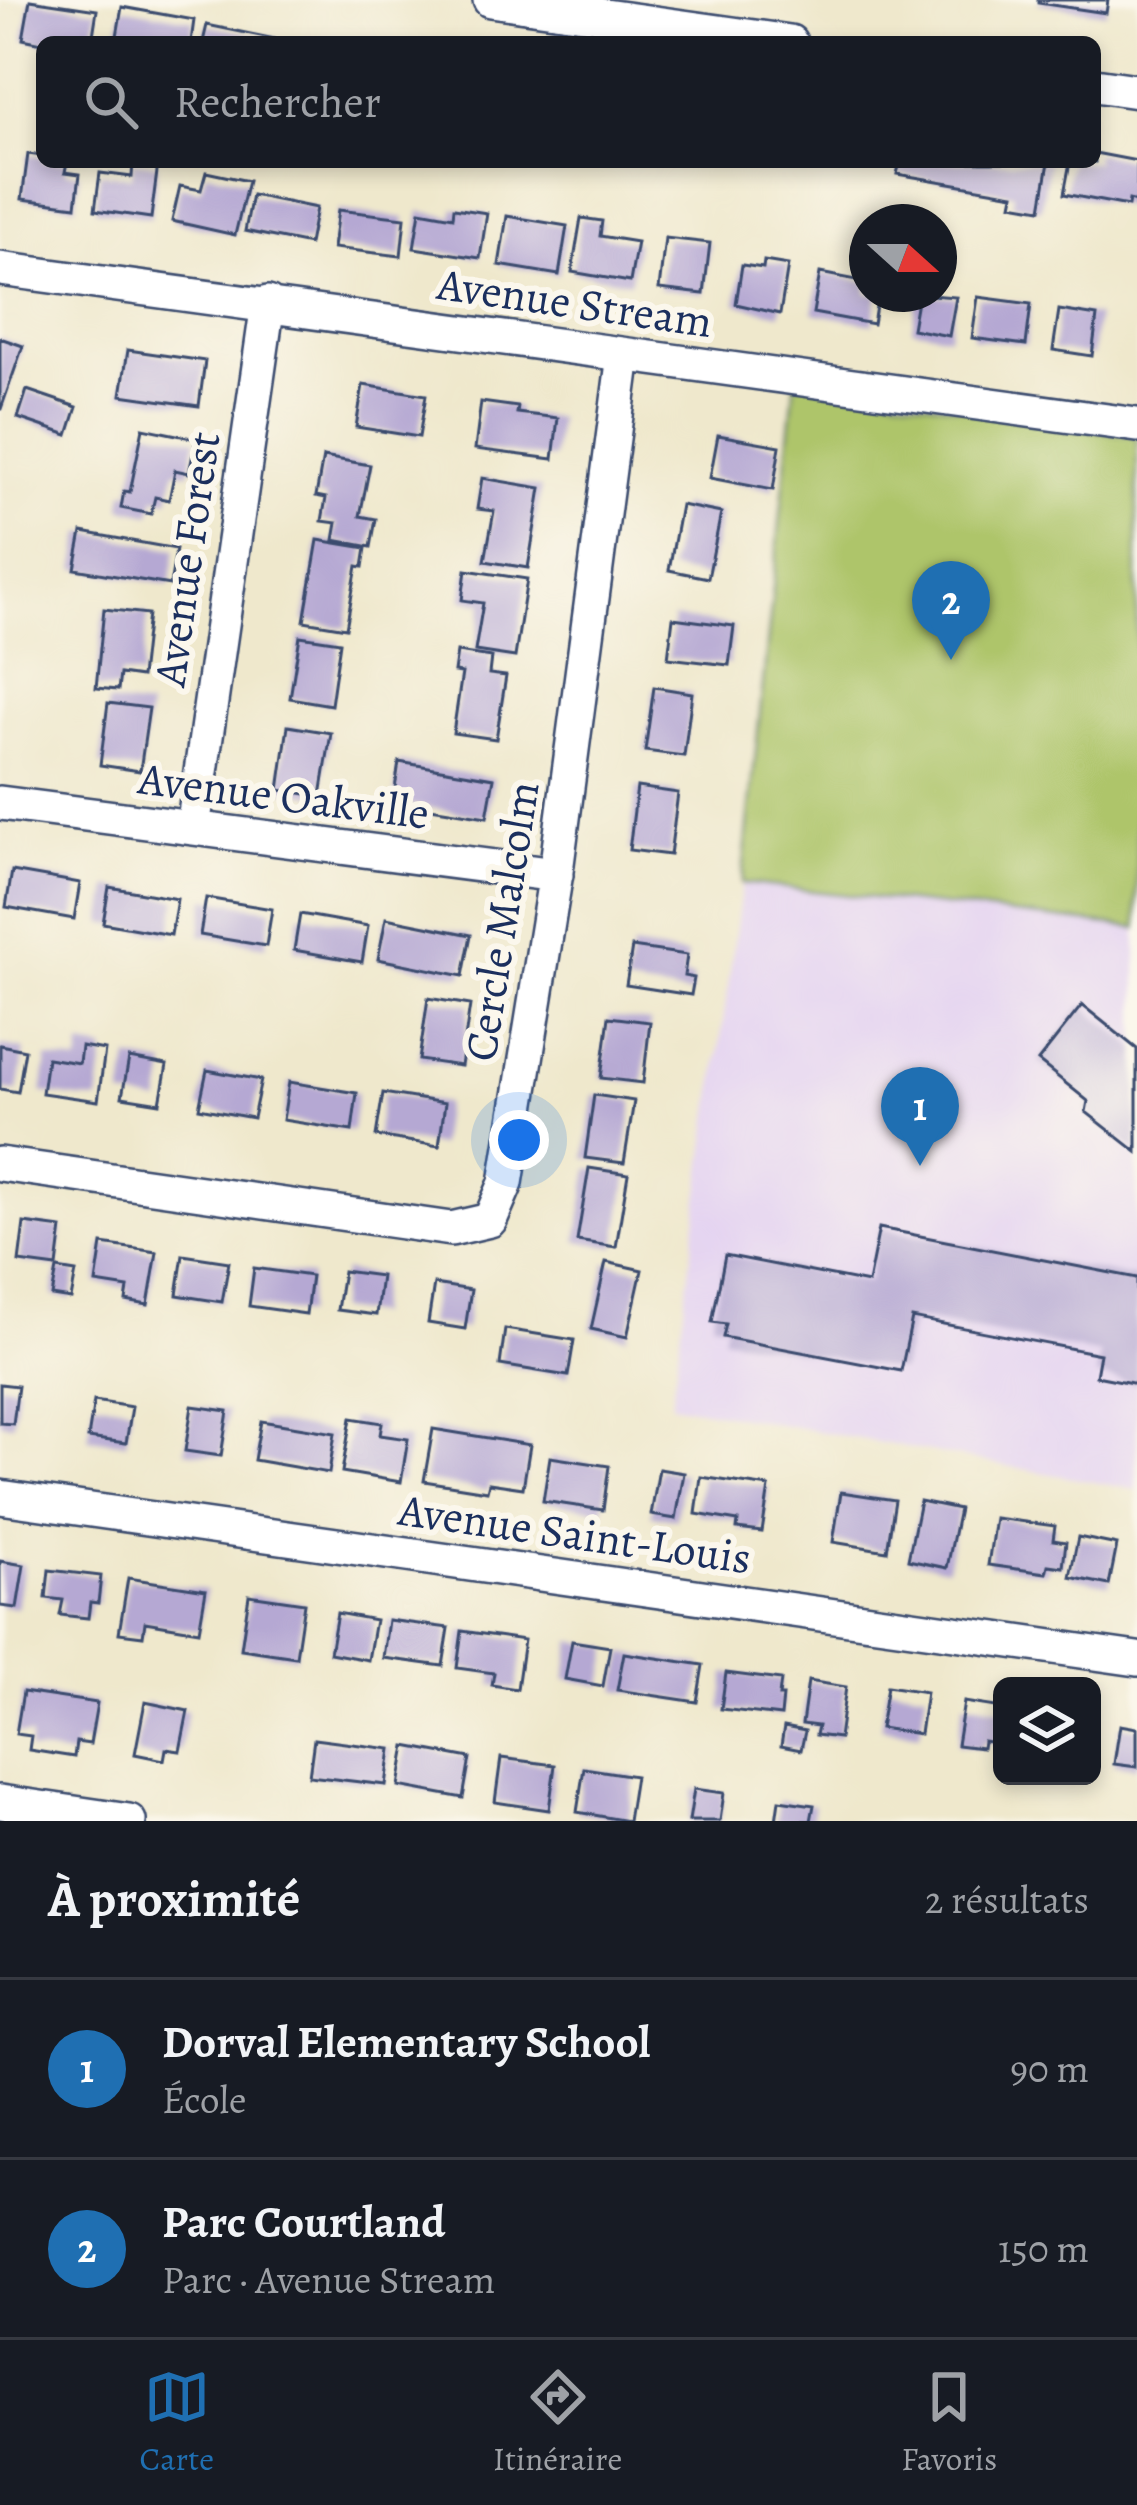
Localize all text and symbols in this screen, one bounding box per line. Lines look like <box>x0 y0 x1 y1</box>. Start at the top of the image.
search box <box>36 36 1101 168</box>
icon: search <box>78 69 144 135</box>
text: Rechercher <box>174 71 381 133</box>
north arrow <box>849 204 957 312</box>
street label: Avenue Stream <box>432 253 716 353</box>
street label: Avenue Forest <box>138 428 236 691</box>
pin: 2 <box>912 561 990 660</box>
street label: Avenue Oakville <box>134 747 433 845</box>
street label: Cercle Malcolm <box>449 777 555 1065</box>
pin: 1 <box>881 1067 959 1166</box>
your location <box>489 1110 549 1170</box>
street label: Avenue Saint-Louis <box>394 1478 755 1589</box>
map controls <box>993 1677 1101 1785</box>
button: layers <box>993 1677 1101 1785</box>
text: À proximité <box>48 1864 300 1934</box>
text: 2 résultats <box>925 1873 1089 1926</box>
text: Dorval Elementary School <box>162 2011 650 2073</box>
text: 1 <box>80 2042 94 2095</box>
text: 90 m <box>1010 2042 1089 2095</box>
text: École <box>162 2073 246 2126</box>
text: Parc Courtland <box>162 2191 445 2253</box>
text: 2 <box>78 2222 96 2275</box>
text: 150 m <box>998 2222 1089 2275</box>
text: Parc · Avenue Stream <box>162 2253 495 2306</box>
tab: Carte <box>140 2364 214 2481</box>
tab: Itinéraire <box>493 2364 622 2481</box>
tab: Favoris <box>901 2364 997 2481</box>

